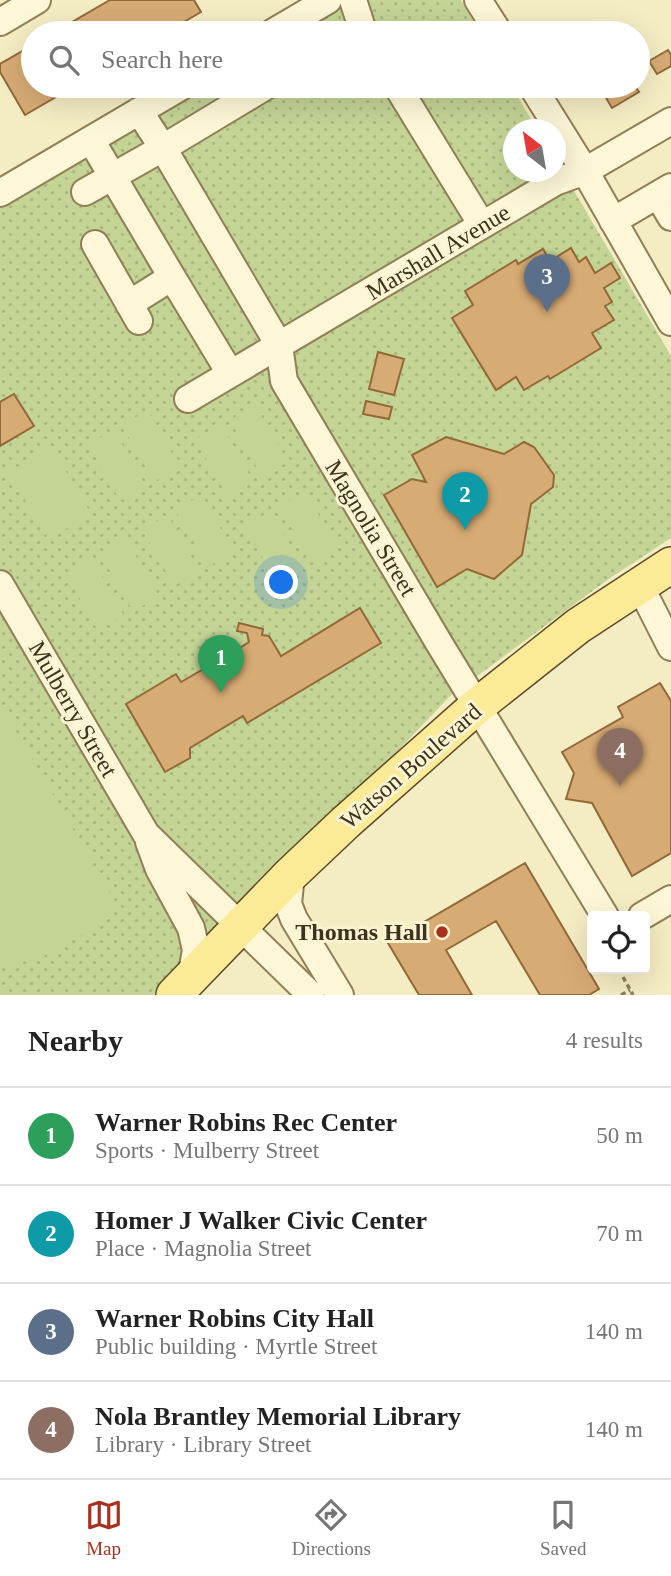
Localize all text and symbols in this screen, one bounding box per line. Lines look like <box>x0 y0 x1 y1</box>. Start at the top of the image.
search box <box>21 21 650 98</box>
icon: search <box>45 41 83 79</box>
text: Search here <box>101 45 223 74</box>
north arrow <box>503 119 566 182</box>
street label: Marshall Avenue <box>362 199 514 305</box>
pin: 3 <box>524 254 570 312</box>
street label: Magnolia Street <box>320 455 422 601</box>
pin: 2 <box>442 472 488 530</box>
your location <box>264 565 298 599</box>
pin: 1 <box>198 635 244 693</box>
street label: Mulberry Street <box>24 636 123 782</box>
street label: Watson Boulevard <box>336 698 486 834</box>
pin: 4 <box>597 728 643 786</box>
map controls <box>587 911 650 974</box>
button: locate <box>587 911 650 974</box>
place label: Thomas Hall <box>295 919 428 945</box>
marker: Thomas Hall <box>434 924 450 940</box>
text: Nearby <box>28 1024 123 1057</box>
text: 4 results <box>566 1028 643 1053</box>
text: Warner Robins Rec Center <box>95 1108 397 1137</box>
text: 1 <box>45 1123 57 1148</box>
text: 50 m <box>596 1123 643 1148</box>
text: Sports · Mulberry Street <box>95 1138 319 1163</box>
text: Homer J Walker Civic Center <box>95 1206 427 1235</box>
text: 2 <box>45 1221 57 1246</box>
text: 70 m <box>596 1221 643 1246</box>
text: Place · Magnolia Street <box>95 1236 312 1261</box>
text: Warner Robins City Hall <box>95 1304 374 1333</box>
text: 3 <box>45 1319 57 1344</box>
text: 140 m <box>585 1319 643 1344</box>
text: Public building · Myrtle Street <box>95 1334 377 1359</box>
text: Nola Brantley Memorial Library <box>95 1402 461 1431</box>
text: 4 <box>45 1417 57 1442</box>
text: 140 m <box>585 1417 643 1442</box>
text: Library · Library Street <box>95 1432 312 1457</box>
tab: Map <box>85 1496 123 1560</box>
tab: Directions <box>292 1496 371 1560</box>
tab: Saved <box>540 1496 586 1560</box>

